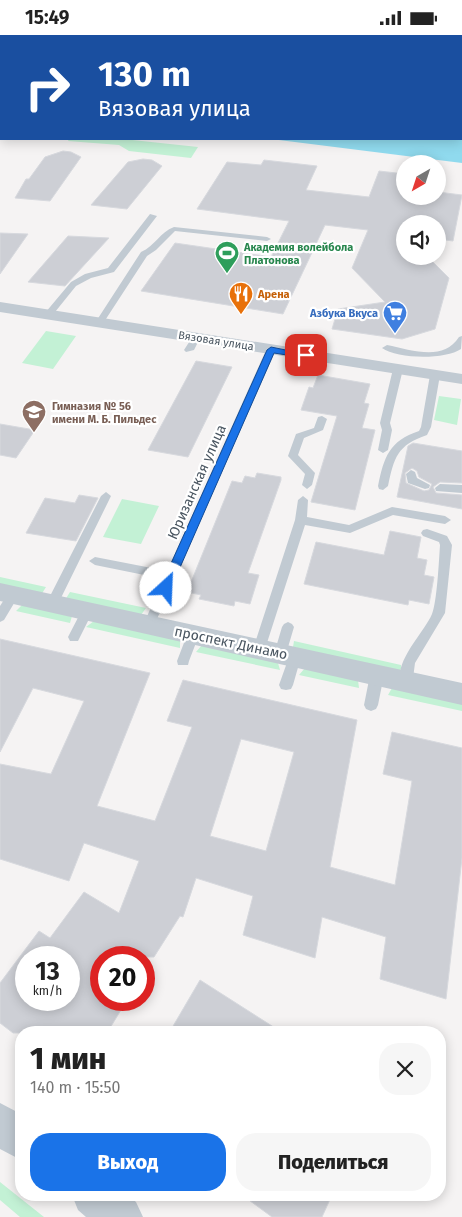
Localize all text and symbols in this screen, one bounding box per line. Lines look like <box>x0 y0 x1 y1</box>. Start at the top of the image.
text: 15:49 <box>25 6 69 29</box>
text: 130 m <box>98 53 191 95</box>
icon: right <box>15 55 80 120</box>
text: Вязовая улица <box>98 95 251 122</box>
north arrow <box>396 155 446 205</box>
map controls <box>396 155 446 265</box>
button: sound <box>396 215 446 265</box>
sports icon: Академия волейбола Платонова <box>214 240 240 274</box>
place label: Академия волейбола Платонова <box>243 241 353 267</box>
restaurant icon: Арена <box>228 281 254 315</box>
place label: Арена <box>257 288 290 301</box>
supermarket icon: Азбука Вкуса <box>382 300 408 334</box>
place label: Азбука Вкуса <box>309 307 378 320</box>
street label: Вязовая улица <box>177 329 255 353</box>
pin <box>285 334 327 376</box>
icon: arrive <box>292 341 320 369</box>
school or university icon: Гимназия № 56 имени М. Б. Пильдес <box>21 399 47 433</box>
place label: Гимназия № 56 имени М. Б. Пильдес <box>52 400 157 426</box>
street label: Юризанская улица <box>164 422 230 542</box>
position arrow <box>139 561 191 613</box>
street label: проспект Динамо <box>173 623 289 663</box>
speed limit sign: 20 <box>90 946 155 1011</box>
text: 13 <box>35 957 60 987</box>
text: km/h <box>33 984 62 998</box>
text: 1 мин <box>30 1041 106 1077</box>
button: close <box>379 1043 431 1095</box>
text: 140 m · 15:50 <box>30 1078 120 1097</box>
button: Выход <box>30 1133 226 1191</box>
button: Поделиться <box>236 1133 431 1191</box>

